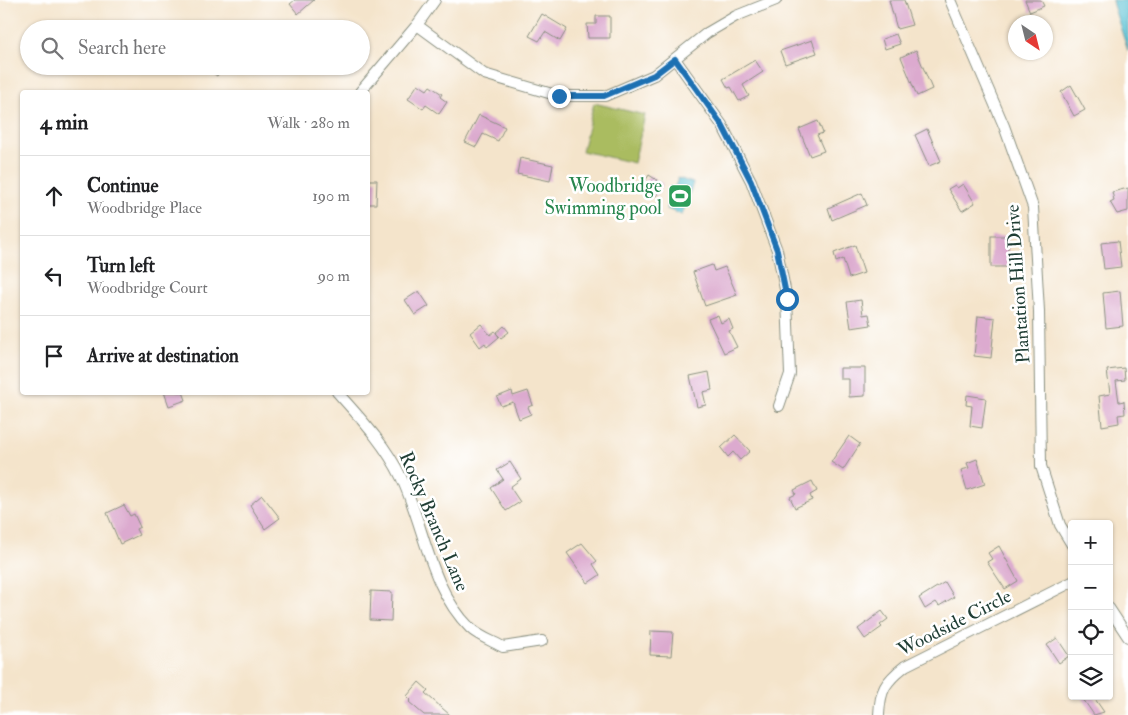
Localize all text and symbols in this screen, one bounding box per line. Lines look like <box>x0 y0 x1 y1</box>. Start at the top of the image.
north arrow <box>1008 15 1053 60</box>
search box <box>20 20 370 75</box>
icon: search <box>38 34 66 62</box>
text: Search here <box>78 36 166 60</box>
route end <box>548 85 571 108</box>
text: 4 min <box>40 109 88 136</box>
text: Walk · 280 m <box>267 113 350 133</box>
text: Continue <box>87 174 158 198</box>
place label: Woodbridge Swimming pool <box>544 174 662 221</box>
icon: ahead <box>40 182 68 210</box>
sports icon: Woodbridge Swimming pool <box>667 183 693 209</box>
text: 190 m <box>312 186 350 206</box>
text: Woodbridge Place <box>87 198 202 218</box>
street label: Plantation Hill Drive <box>1000 204 1036 364</box>
text: Turn left <box>87 254 155 278</box>
icon: left <box>40 262 68 290</box>
text: 90 m <box>318 266 350 286</box>
text: Woodbridge Court <box>87 278 208 298</box>
route start <box>776 288 799 311</box>
icon: arrive <box>40 342 68 370</box>
text: Arrive at destination <box>87 344 239 368</box>
street label: Rocky Branch Lane <box>394 448 474 595</box>
map controls <box>1068 520 1113 700</box>
button: + <box>1068 520 1113 565</box>
button: − <box>1068 565 1113 610</box>
street label: Woodside Circle <box>893 584 1015 662</box>
button: locate <box>1068 610 1113 655</box>
button: layers <box>1068 655 1113 700</box>

